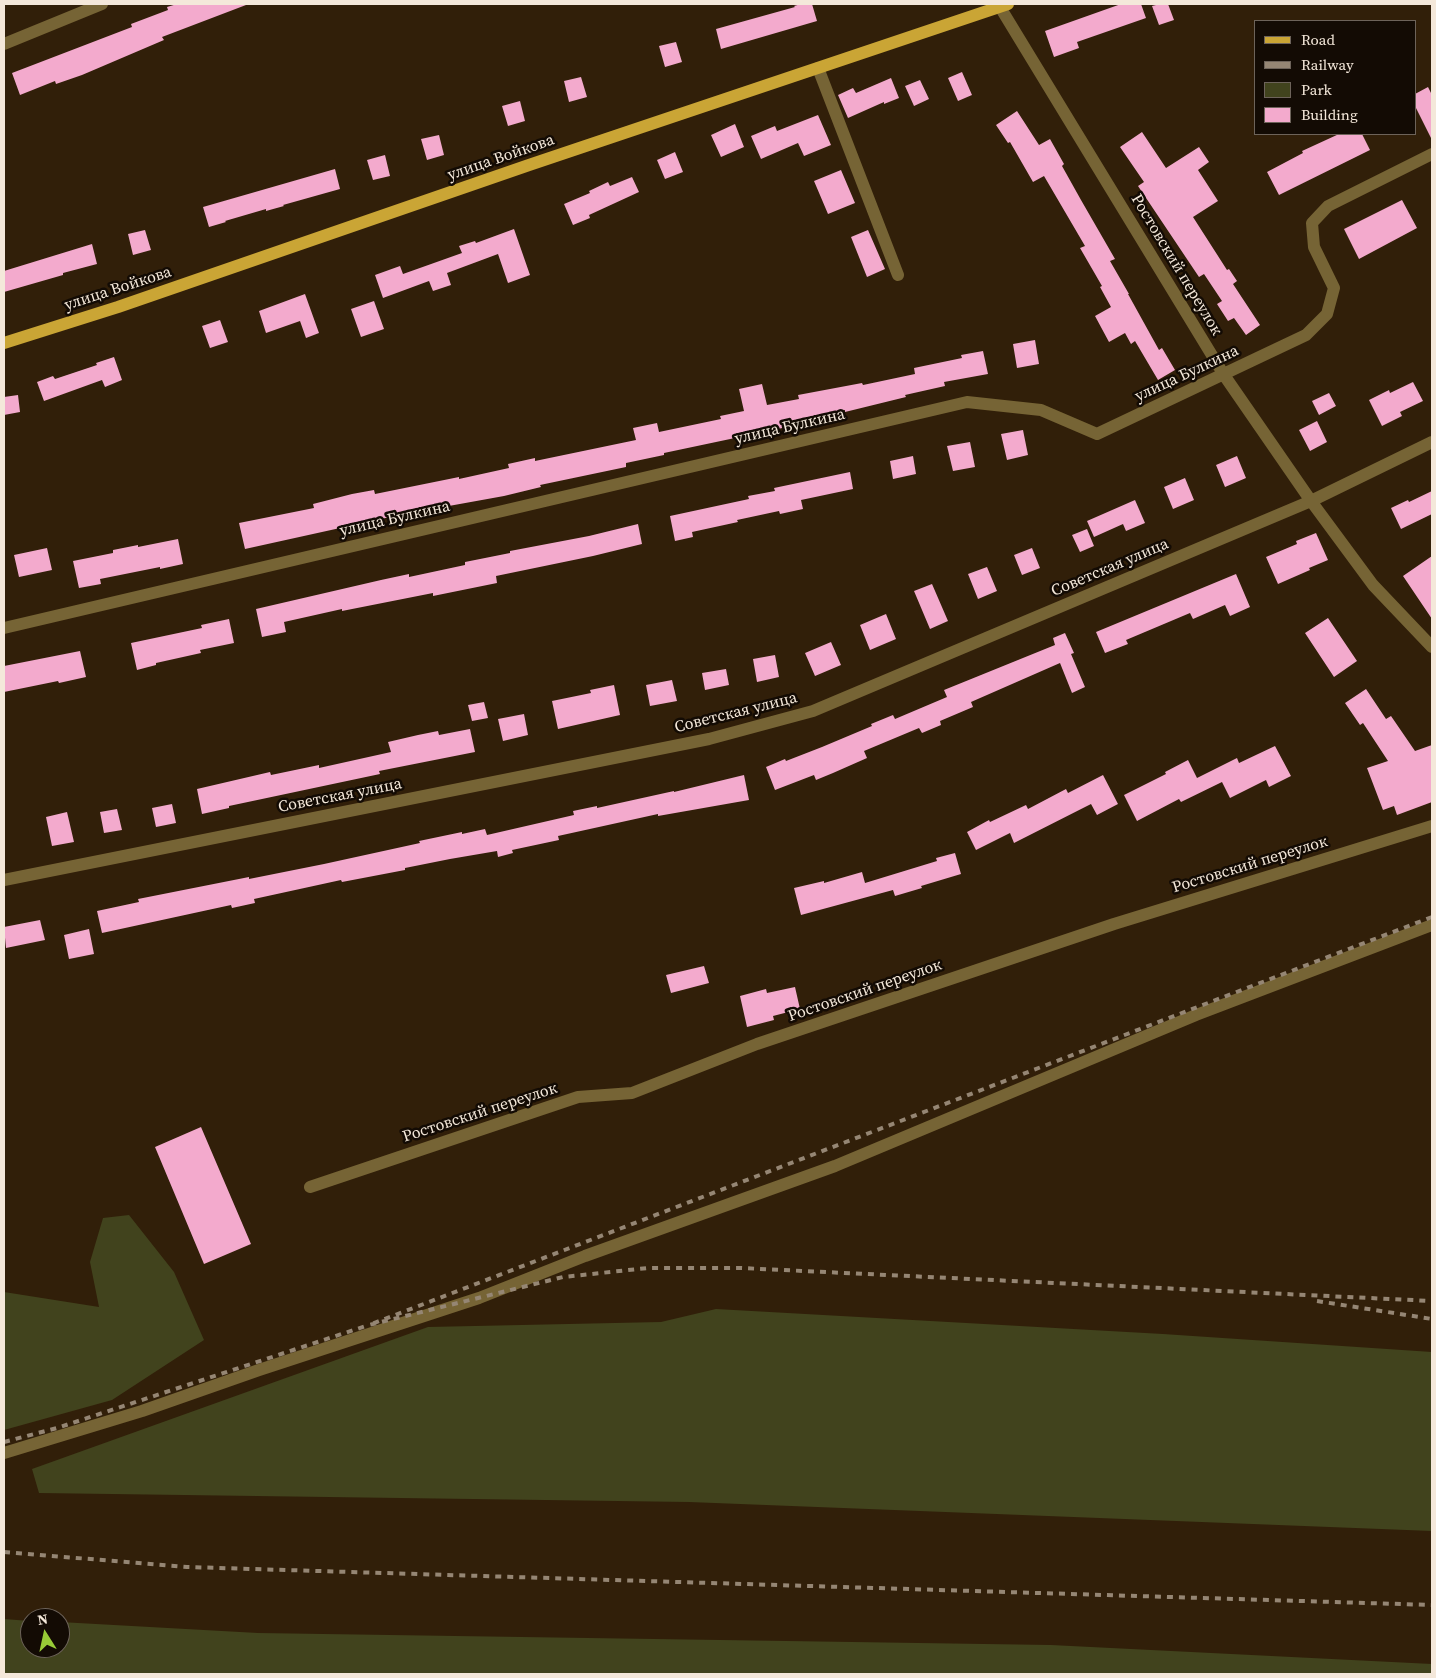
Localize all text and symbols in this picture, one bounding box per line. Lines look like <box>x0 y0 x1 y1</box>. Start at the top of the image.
legend <box>1254 20 1416 135</box>
text: Road <box>1301 29 1335 50</box>
text: Railway <box>1301 54 1354 75</box>
text: Park <box>1301 79 1332 100</box>
text: Building <box>1301 104 1358 125</box>
street label: улица Войкова <box>445 131 557 185</box>
street label: Ростовский переулок <box>1126 191 1226 339</box>
street label: улица Войкова <box>62 263 174 315</box>
street label: улица Булкина <box>1132 342 1242 406</box>
street label: улица Булкина <box>733 405 847 449</box>
street label: улица Булкина <box>338 497 452 541</box>
street label: Советская улица <box>1048 535 1172 601</box>
street label: Советская улица <box>673 688 799 738</box>
street label: Советская улица <box>277 775 403 817</box>
street label: Ростовский переулок <box>1170 832 1330 898</box>
street label: Ростовский переулок <box>786 956 944 1026</box>
street label: Ростовский переулок <box>400 1079 560 1147</box>
north arrow <box>20 1608 70 1658</box>
text: N <box>36 1608 49 1630</box>

